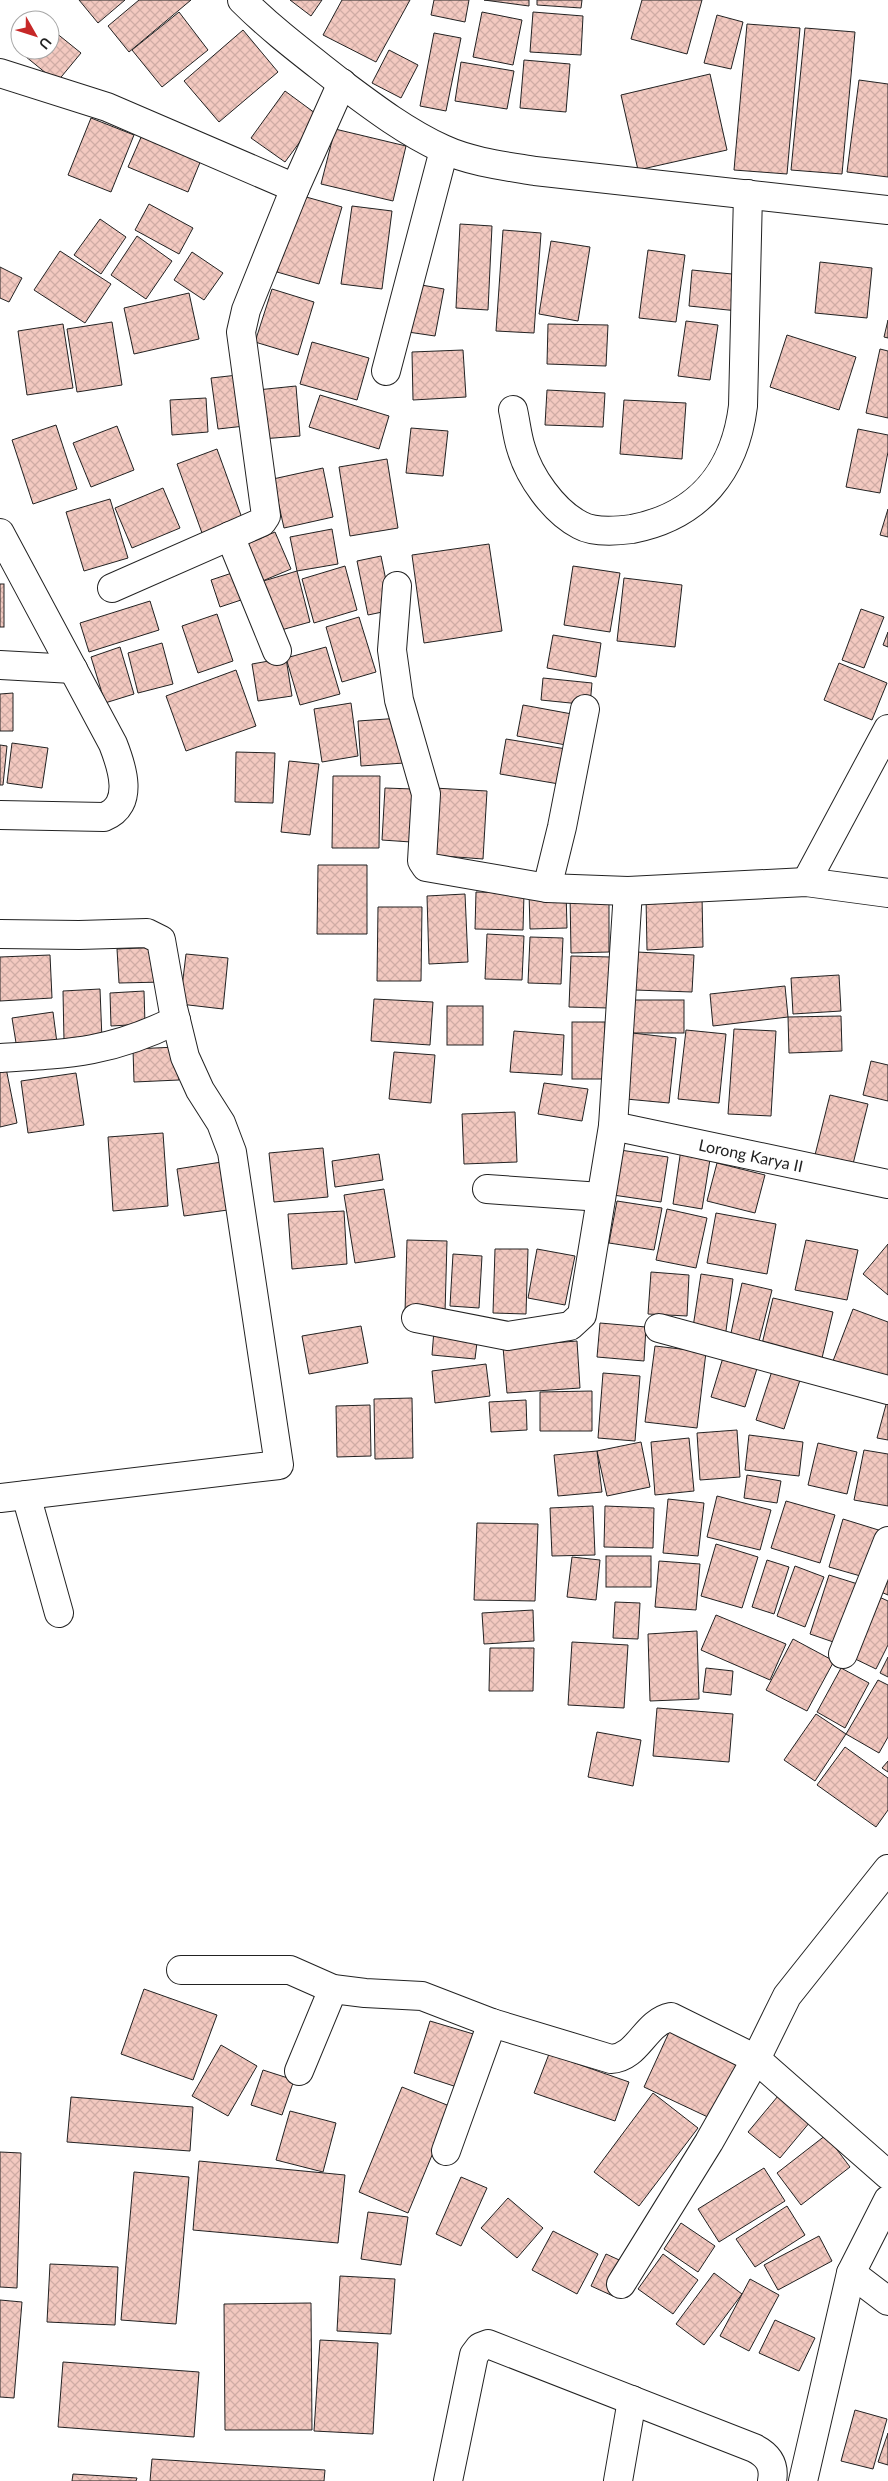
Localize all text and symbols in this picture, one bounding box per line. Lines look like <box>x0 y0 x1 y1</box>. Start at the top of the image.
north arrow <box>10 10 60 60</box>
text: U <box>36 34 55 53</box>
street label: Lorong Karya II <box>697 1135 805 1175</box>

